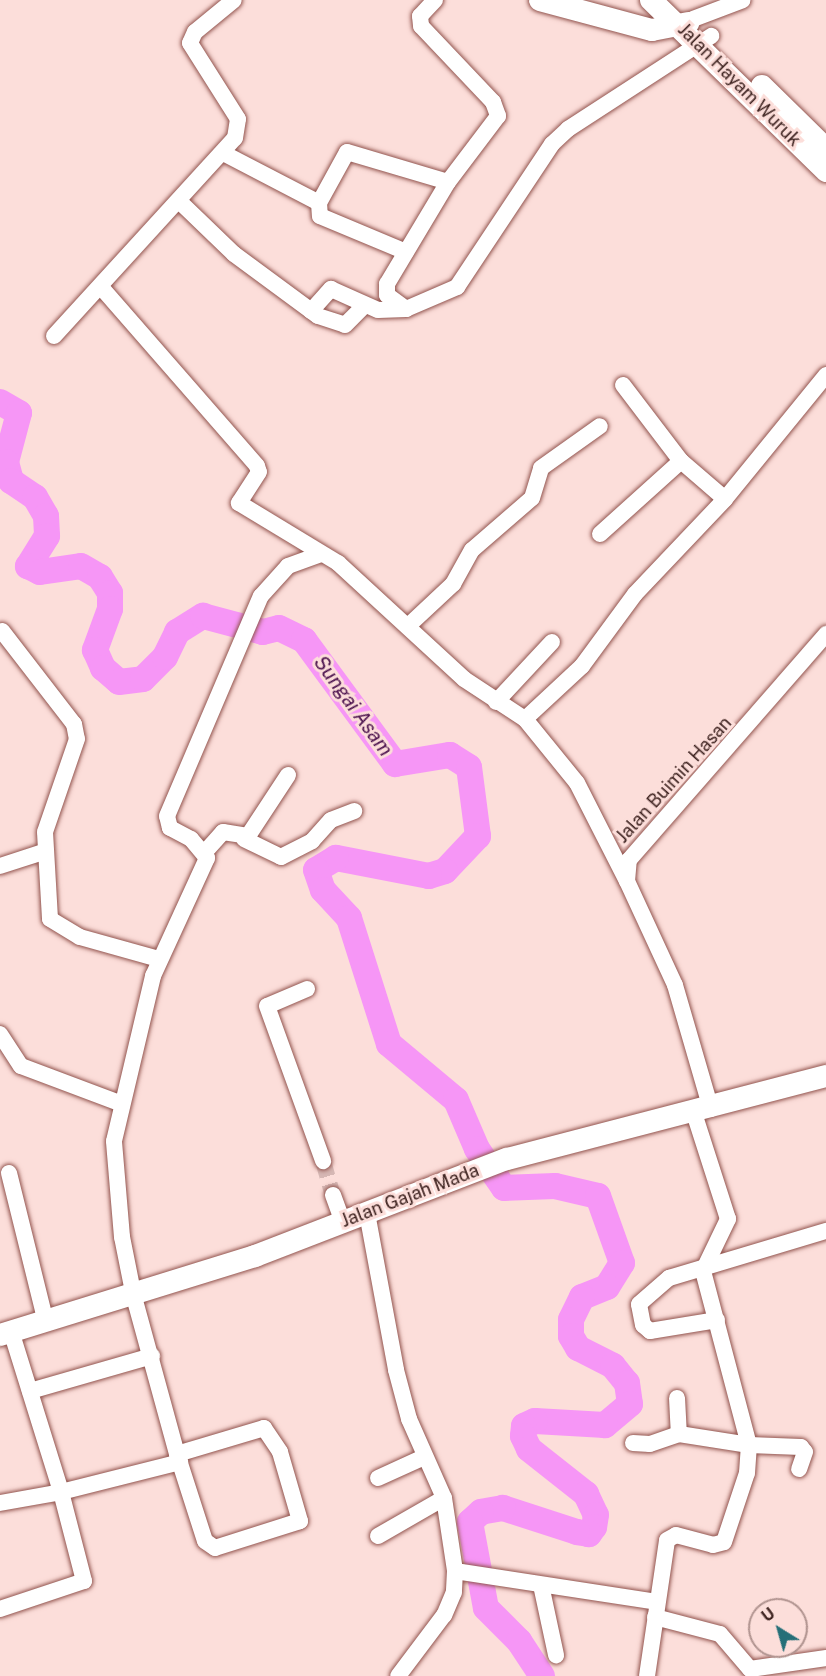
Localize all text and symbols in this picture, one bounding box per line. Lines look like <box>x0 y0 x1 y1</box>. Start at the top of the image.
street label: Jalan Hayam Wuruk <box>673 19 805 151</box>
water label: Sungai Asam <box>309 651 397 761</box>
street label: Jalan Buimin Hasan <box>612 713 736 847</box>
street label: Jalan Gajah Mada <box>338 1160 482 1232</box>
north arrow <box>748 1598 808 1658</box>
text: U <box>758 1604 778 1626</box>

